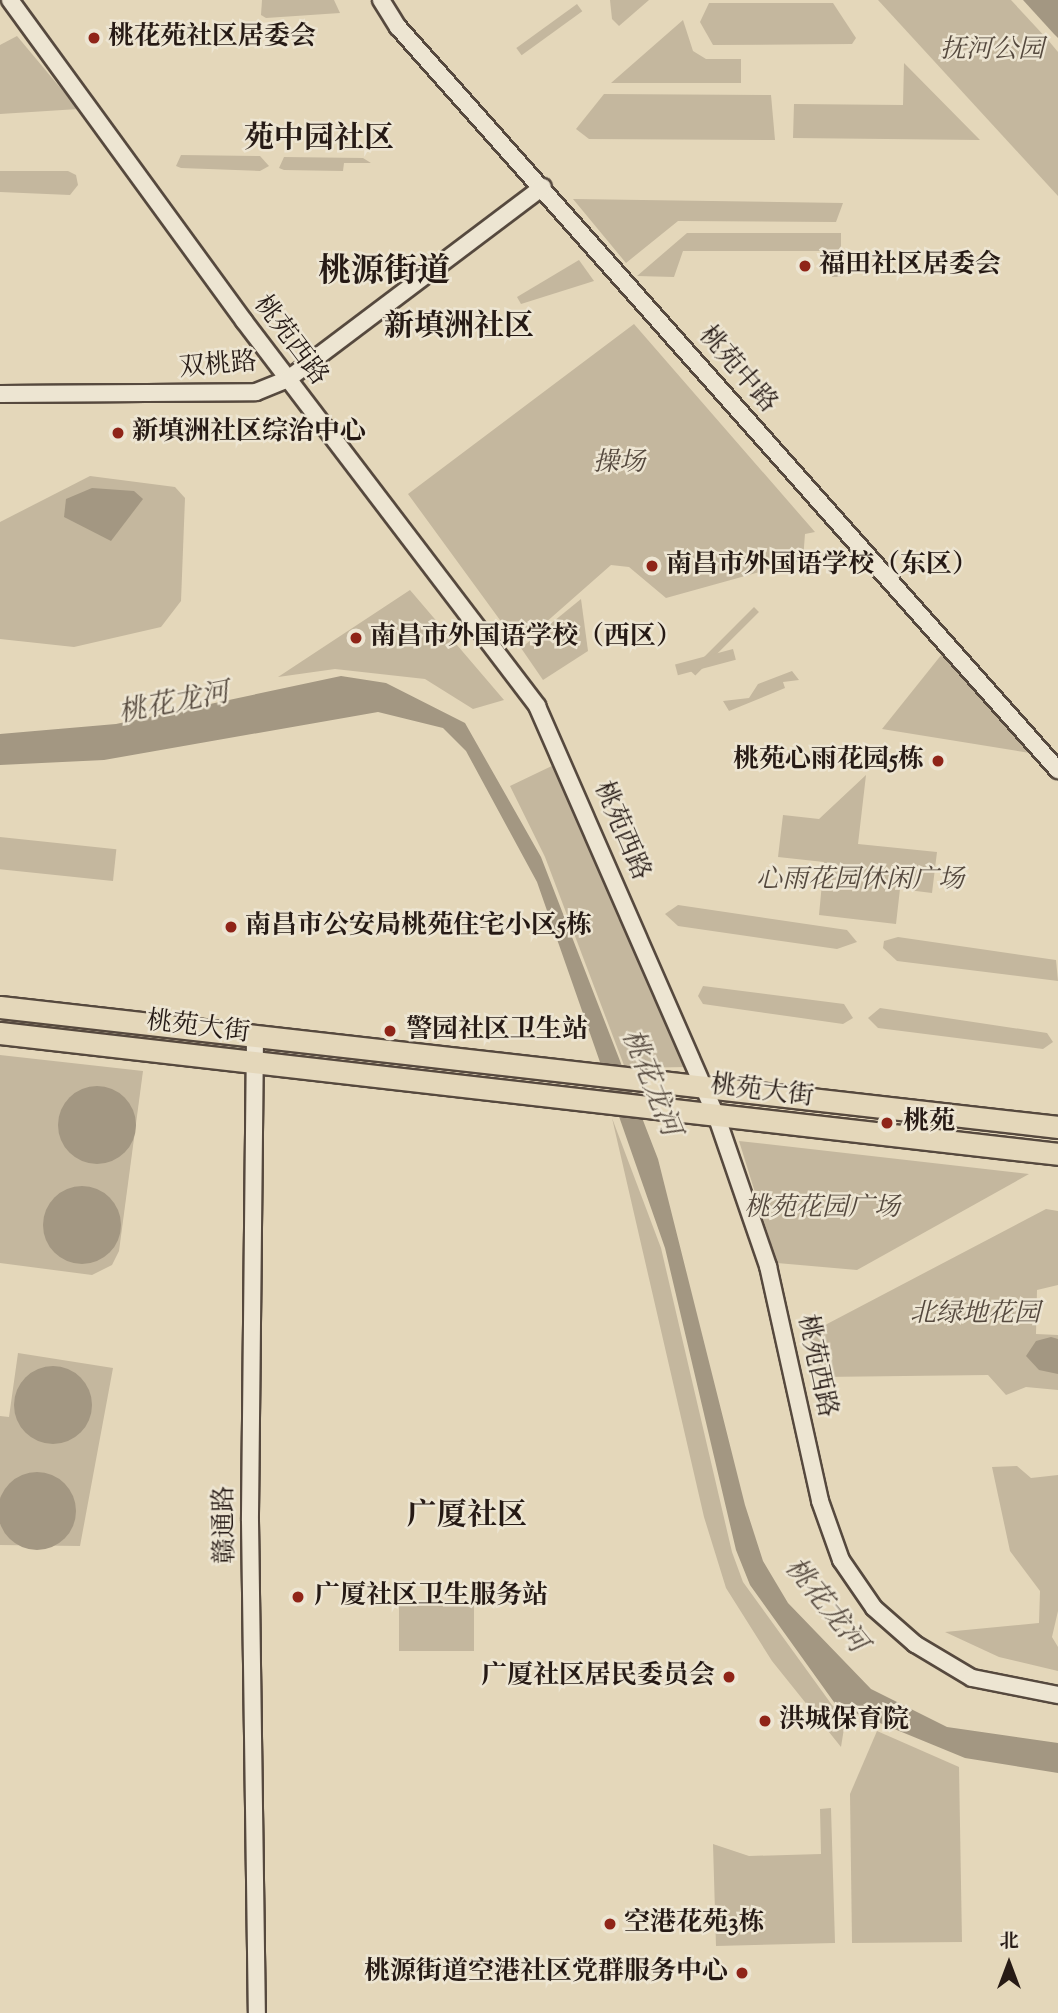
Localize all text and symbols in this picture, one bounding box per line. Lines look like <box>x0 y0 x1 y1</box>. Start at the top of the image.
place label: 桃花苑社区居委会 <box>108 22 316 54</box>
marker: 桃花苑社区居委会 <box>86 30 102 46</box>
park label: 抚河公园 <box>940 35 1044 67</box>
district label: 苑中园社区 <box>244 122 394 158</box>
place label: 福田社区居委会 <box>819 250 1001 282</box>
district label: 桃源街道 <box>318 254 450 294</box>
marker: 福田社区居委会 <box>797 258 813 274</box>
street label: 桃苑西路 <box>246 290 334 392</box>
district label: 新填洲社区 <box>384 310 534 346</box>
street label: 桃苑中路 <box>691 321 783 419</box>
street label: 双桃路 <box>178 347 258 385</box>
place label: 新填洲社区综治中心 <box>132 417 366 449</box>
marker: 新填洲社区综治中心 <box>110 425 126 441</box>
park label: 操场 <box>593 448 645 480</box>
place label: 南昌市外国语学校（东区） <box>666 550 978 582</box>
marker: 南昌市外国语学校（东区） <box>644 558 660 574</box>
place label: 南昌市外国语学校（西区） <box>370 622 682 654</box>
marker: 南昌市外国语学校（西区） <box>348 630 364 646</box>
water label: 桃花龙河 <box>116 677 232 731</box>
place label: 桃苑心雨花园5栋 <box>733 745 924 777</box>
marker: 桃苑心雨花园5栋 <box>930 753 946 769</box>
street label: 桃苑西路 <box>586 777 656 885</box>
park label: 心雨花园休闲广场 <box>756 865 964 897</box>
place label: 南昌市公安局桃苑住宅小区5栋 <box>245 911 592 943</box>
marker: 南昌市公安局桃苑住宅小区5栋 <box>223 919 239 935</box>
street label: 桃苑大街 <box>144 1006 252 1050</box>
place label: 警园社区卫生站 <box>406 1015 588 1047</box>
marker: 警园社区卫生站 <box>380 1021 400 1041</box>
water label: 桃花龙河 <box>613 1025 687 1141</box>
street label: 桃苑大街 <box>708 1070 816 1114</box>
place label: 桃苑 <box>903 1107 955 1139</box>
marker: 桃苑 <box>877 1113 897 1133</box>
park label: 桃苑花园广场 <box>744 1193 900 1225</box>
park label: 北绿地花园 <box>910 1299 1040 1331</box>
street label: 桃苑西路 <box>790 1312 842 1420</box>
street label: 赣通路 <box>210 1486 242 1564</box>
district label: 广厦社区 <box>407 1499 527 1535</box>
water label: 桃花龙河 <box>777 1552 873 1660</box>
place label: 广厦社区卫生服务站 <box>314 1581 548 1613</box>
marker: 广厦社区卫生服务站 <box>288 1587 308 1607</box>
place label: 广厦社区居民委员会 <box>481 1661 715 1693</box>
marker: 广厦社区居民委员会 <box>721 1669 737 1685</box>
place label: 洪城保育院 <box>779 1705 909 1737</box>
marker: 洪城保育院 <box>757 1713 773 1729</box>
place label: 空港花苑3栋 <box>624 1908 765 1940</box>
marker: 空港花苑3栋 <box>602 1916 618 1932</box>
north arrow <box>974 1929 1044 1999</box>
text: 北 <box>999 1929 1019 1956</box>
place label: 桃源街道空港社区党群服务中心 <box>364 1957 728 1989</box>
marker: 桃源街道空港社区党群服务中心 <box>734 1965 750 1981</box>

